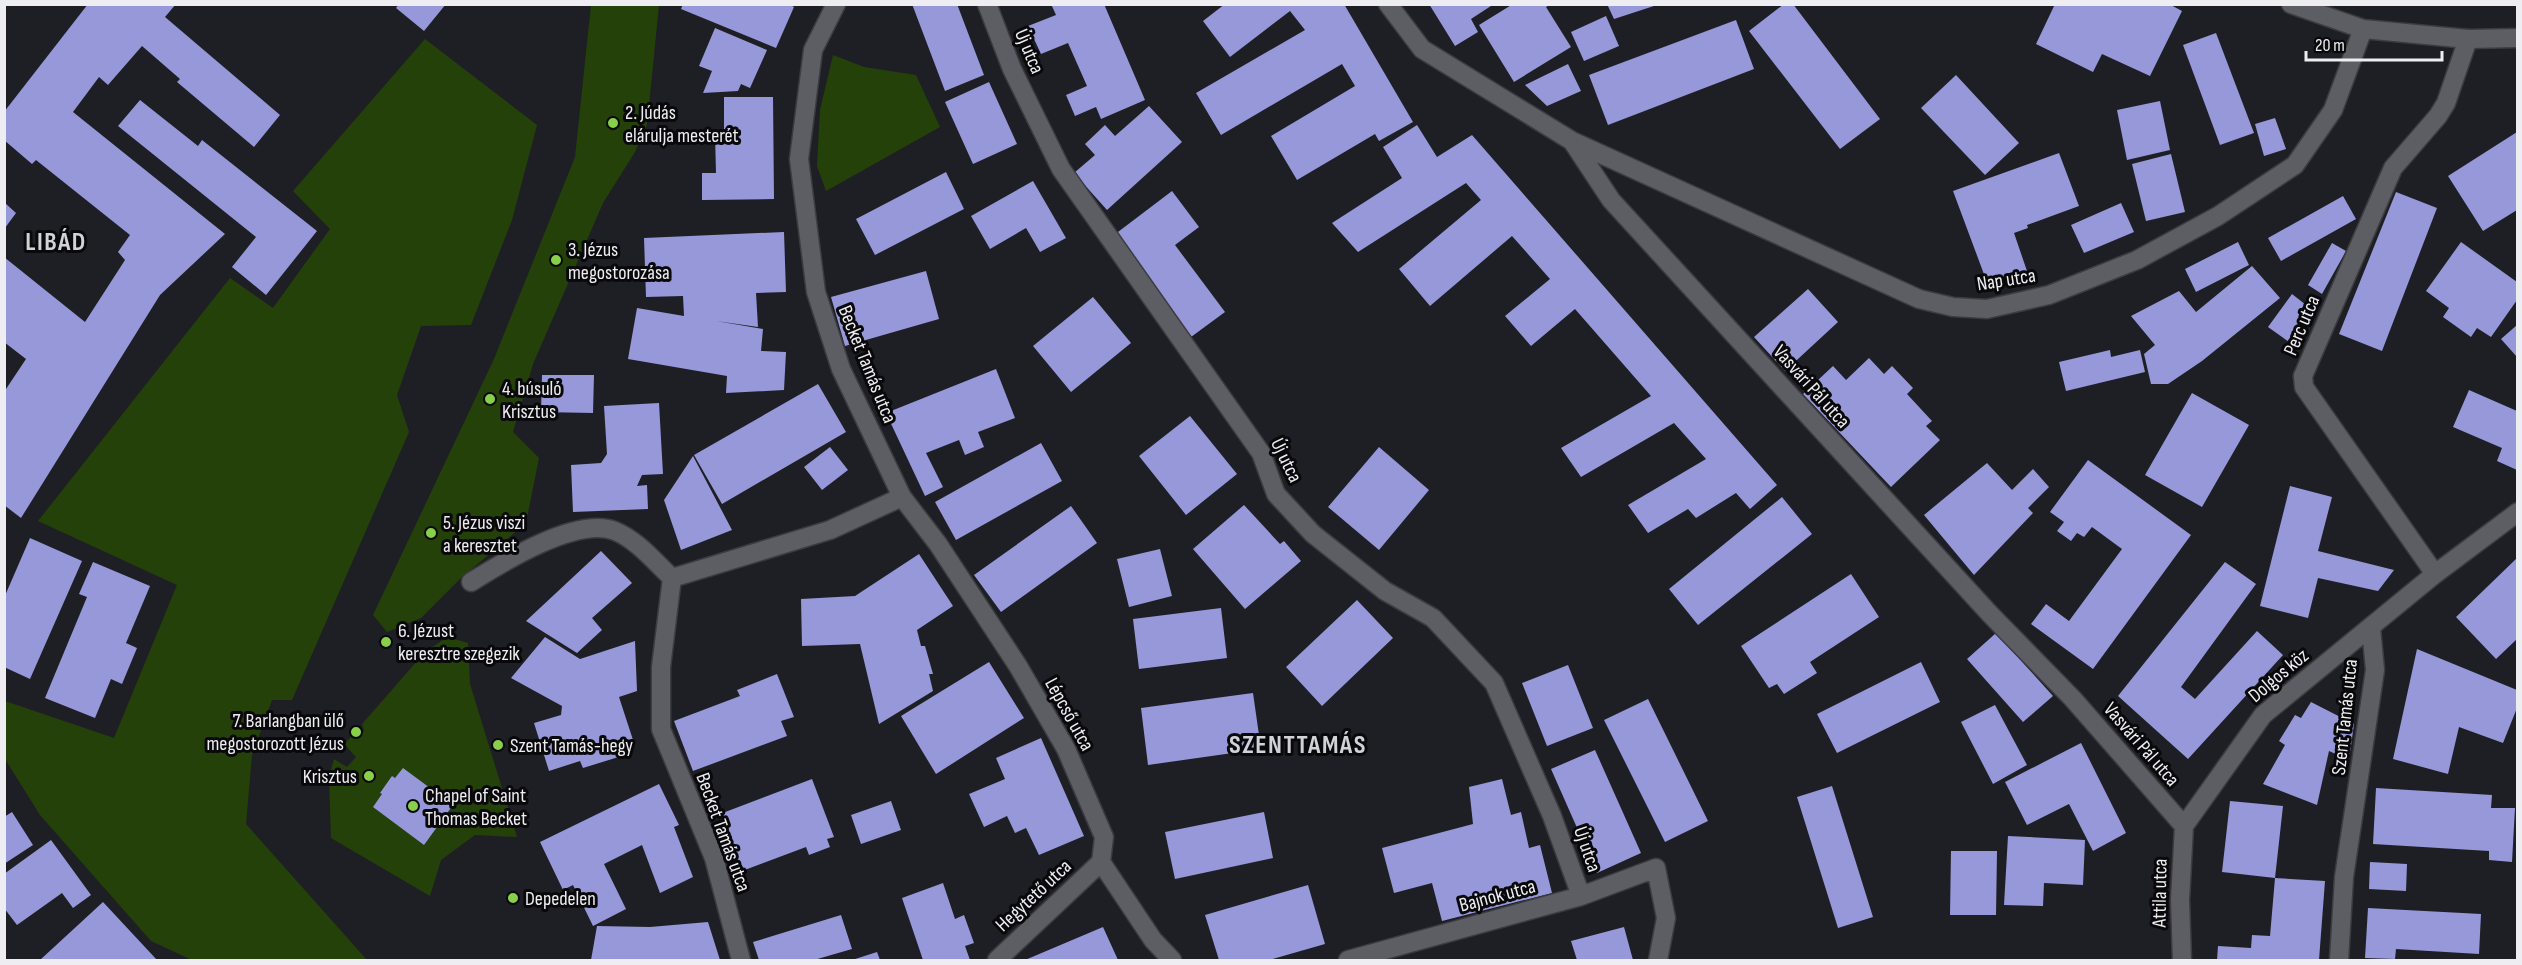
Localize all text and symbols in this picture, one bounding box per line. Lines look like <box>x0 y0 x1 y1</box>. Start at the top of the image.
scale bar <box>2306 24 2442 62</box>
street label: Új utca <box>1009 25 1049 77</box>
text: 20 m <box>2315 35 2345 56</box>
place label: 2. Júdás elárulja mesterét <box>625 101 739 148</box>
marker: 2. Júdás elárulja mesterét <box>606 116 620 130</box>
district label: LIBÁD <box>25 227 87 258</box>
place label: 3. Jézus megostorozása <box>568 238 670 285</box>
marker: 3. Jézus megostorozása <box>549 253 563 267</box>
street label: Nap utca <box>1975 264 2037 296</box>
street label: Perc utca <box>2279 292 2325 359</box>
street label: Becket Tamás utca <box>833 302 902 427</box>
street label: Vasvári Pál utca <box>1768 340 1855 433</box>
place label: 4. búsuló Krisztus <box>502 377 562 424</box>
marker: 4. búsuló Krisztus <box>483 392 497 406</box>
street label: Új utca <box>1265 434 1307 487</box>
place label: 5. Jézus viszi a keresztet <box>443 511 525 558</box>
marker: 5. Jézus viszi a keresztet <box>424 526 438 540</box>
place label: 6. Jézust keresztre szegezik <box>398 619 520 666</box>
marker: 6. Jézust keresztre szegezik <box>379 635 393 649</box>
street label: Dolgos köz <box>2244 644 2314 708</box>
street label: Szent Tamás utca <box>2327 658 2363 776</box>
street label: Lépcső utca <box>1039 674 1099 755</box>
street label: Vasvári Pál utca <box>2098 698 2184 792</box>
place label: 7. Barlangban ülő megostorozott Jézus <box>207 709 344 756</box>
marker: 7. Barlangban ülő megostorozott Jézus <box>349 725 363 739</box>
district label: SZENTTAMÁS <box>1229 730 1367 761</box>
place label: Szent Tamás-hegy <box>510 734 633 758</box>
marker: Szent Tamás-hegy <box>491 738 505 752</box>
place label: Krisztus <box>303 765 357 789</box>
marker: Krisztus <box>362 769 376 783</box>
street label: Becket Tamás utca <box>690 770 756 895</box>
place label: Chapel of Saint Thomas Becket <box>425 784 527 831</box>
marker: Chapel of Saint Thomas Becket <box>406 799 420 813</box>
street label: Új utca <box>1568 823 1606 875</box>
street label: Hegytető utca <box>991 855 1077 937</box>
street label: Attila utca <box>2147 858 2173 929</box>
street label: Bajnok utca <box>1457 874 1538 918</box>
place label: Depedelen <box>525 887 596 911</box>
marker: Depedelen <box>506 891 520 905</box>

